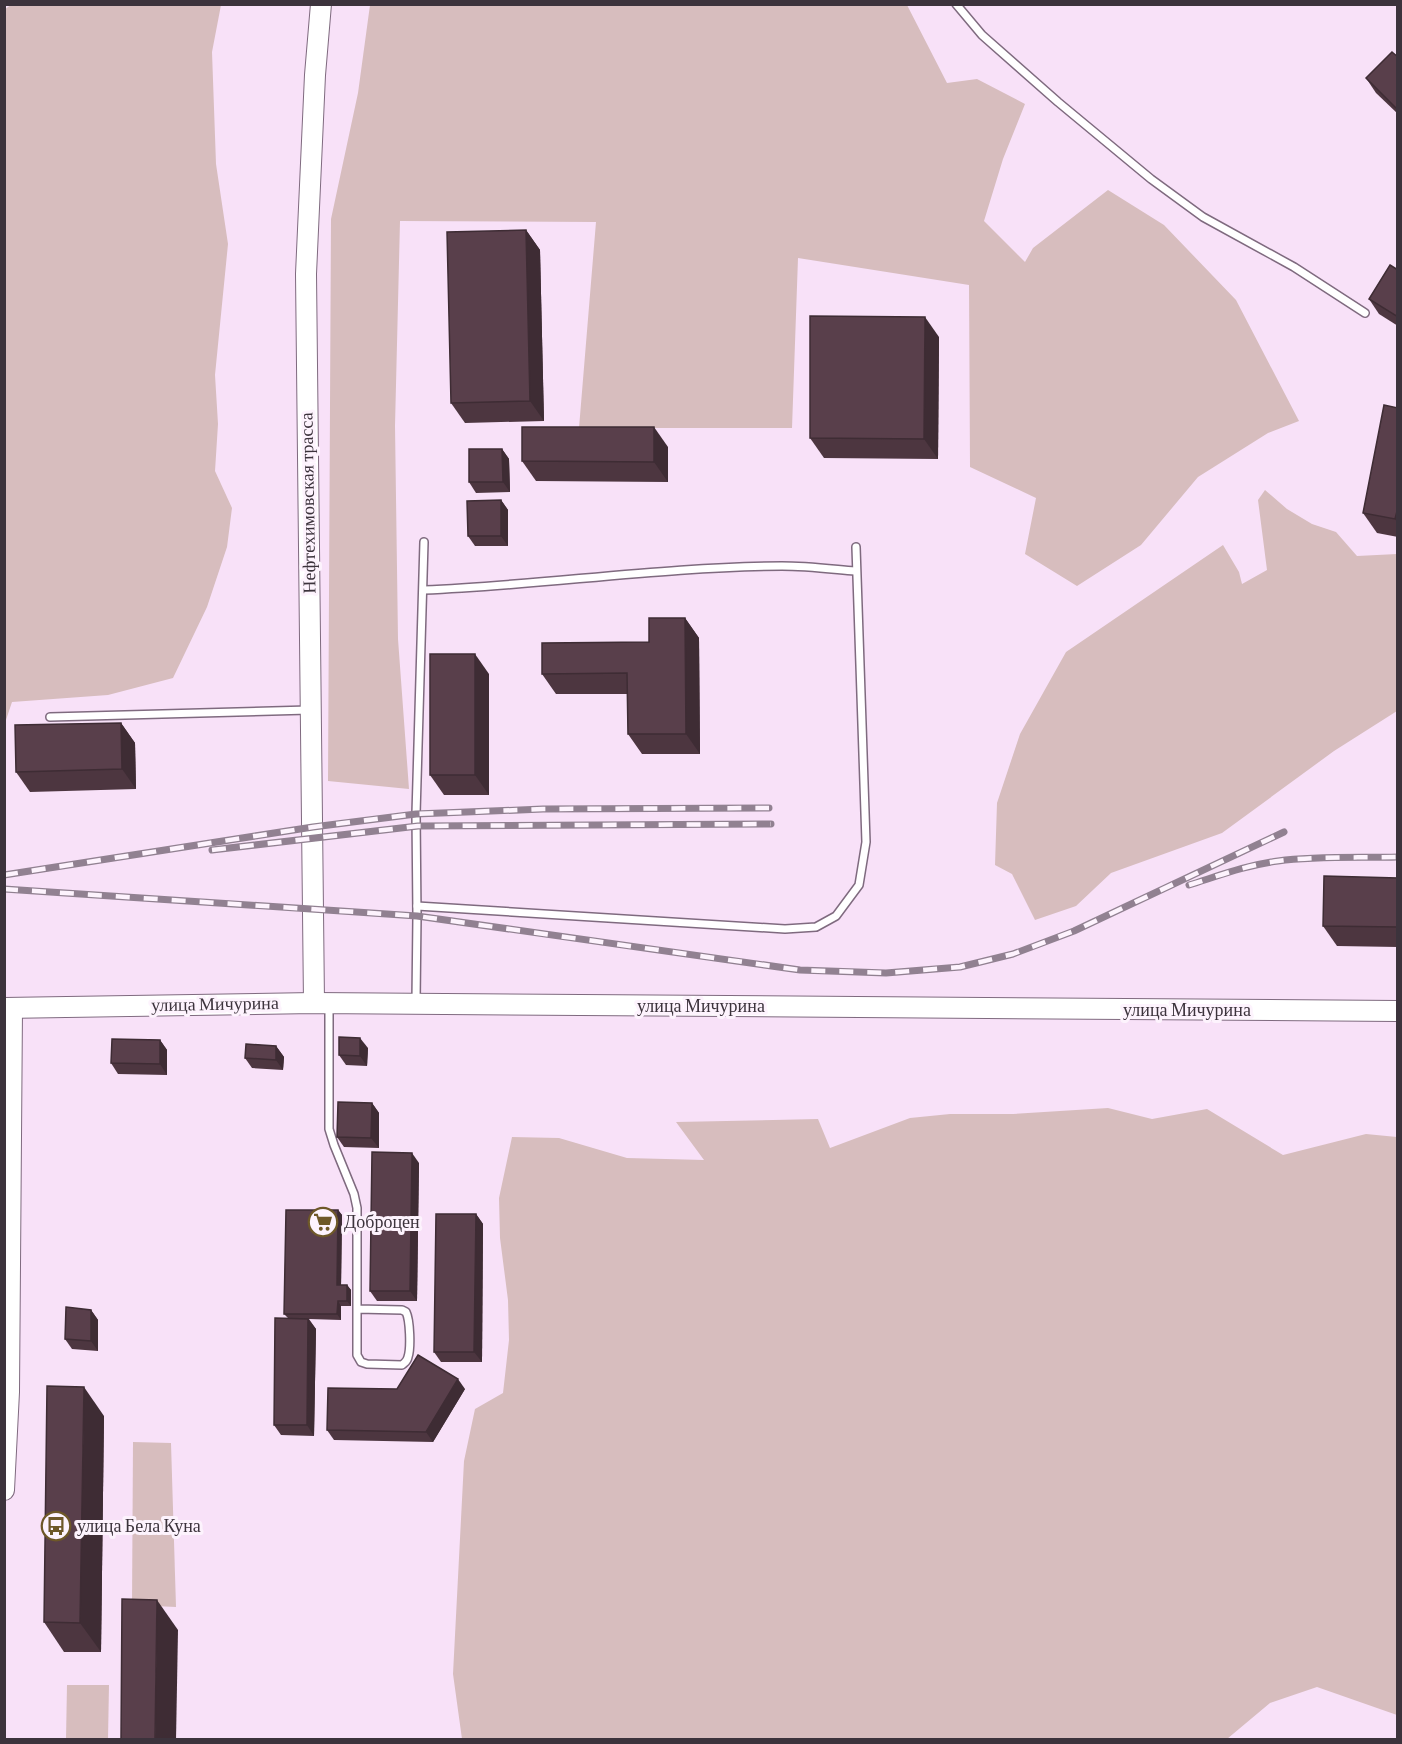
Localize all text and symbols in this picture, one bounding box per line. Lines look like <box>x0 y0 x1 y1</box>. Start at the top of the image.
street label: Нефтехимовская трасса <box>296 412 320 594</box>
street label: улица Мичурина <box>151 993 279 1015</box>
street label: улица Мичурина <box>637 996 765 1016</box>
street label: улица Мичурина <box>1123 1000 1251 1020</box>
supermarket icon: Доброцен <box>307 1206 339 1238</box>
place label: Доброцен <box>344 1212 420 1232</box>
bus stop icon: улица Бела Куна <box>40 1510 72 1542</box>
place label: улица Бела Куна <box>77 1516 201 1536</box>

